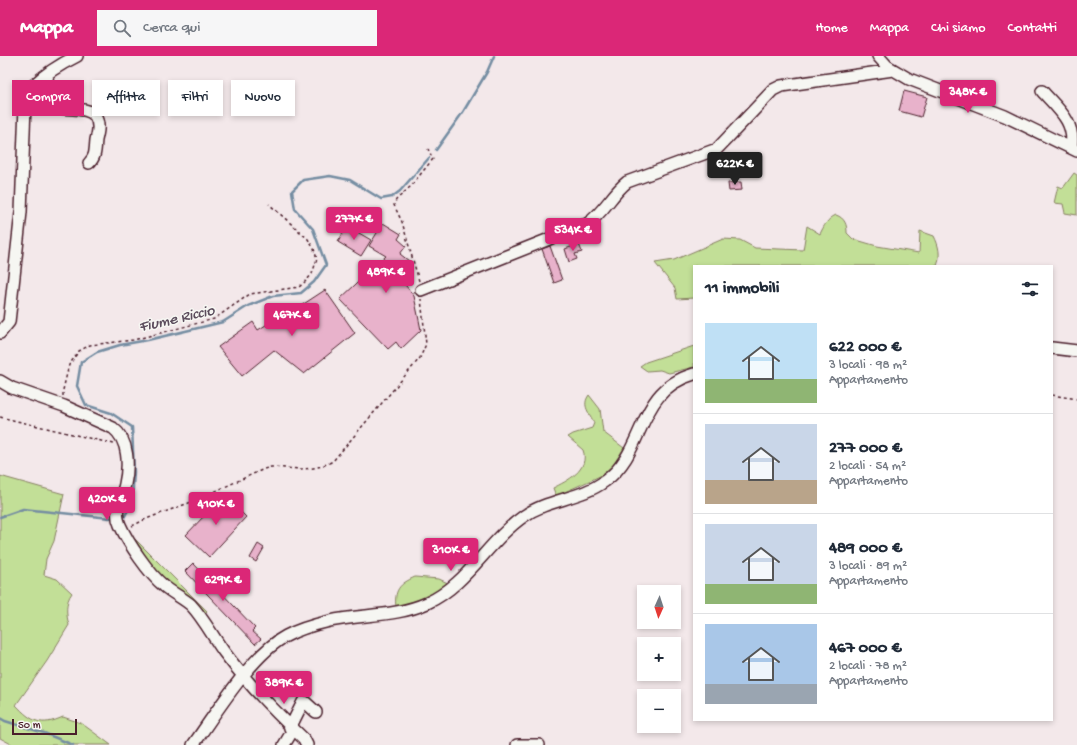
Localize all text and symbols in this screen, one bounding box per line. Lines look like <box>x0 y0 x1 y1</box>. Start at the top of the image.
search box <box>97 10 377 46</box>
text: Mappa <box>20 17 73 40</box>
icon: search <box>111 17 133 39</box>
text: Cerca qui <box>143 19 200 37</box>
text: Home <box>815 20 848 37</box>
text: Mappa <box>870 20 909 37</box>
text: Chi siamo <box>931 20 986 37</box>
text: Contatti <box>1008 20 1057 37</box>
chip: Compra <box>12 80 84 116</box>
chip: Affitta <box>92 80 160 116</box>
chip: Filtri <box>168 80 223 116</box>
chip: Nuovo <box>231 80 295 116</box>
pin: 348K € <box>935 80 1001 114</box>
text: 348K € <box>949 85 987 100</box>
pin: 622K € <box>702 152 768 186</box>
text: 622K € <box>716 157 754 172</box>
pin: 277K € <box>321 207 387 241</box>
text: 277K € <box>335 212 373 227</box>
pin: 534K € <box>540 218 606 252</box>
text: 534K € <box>554 223 592 238</box>
pin: 489K € <box>353 260 419 294</box>
text: 489K € <box>367 265 405 280</box>
icon: filters <box>1019 278 1041 300</box>
text: 11 immobili <box>705 279 780 299</box>
water label: Fiume Riccio <box>137 302 217 338</box>
pin: 467K € <box>259 303 325 337</box>
text: 467K € <box>273 308 311 323</box>
text: 622 000 € <box>829 338 901 358</box>
icon: home <box>737 339 785 387</box>
text: 3 locali · 98 m² <box>829 358 907 373</box>
text: Appartamento <box>829 373 908 388</box>
text: 277 000 € <box>829 439 902 459</box>
icon: home <box>737 440 785 488</box>
text: 2 locali · 54 m² <box>829 459 906 474</box>
text: Appartamento <box>829 474 908 489</box>
pin: 420K € <box>74 487 140 521</box>
text: 420K € <box>88 492 126 507</box>
pin: 410K € <box>183 492 249 526</box>
text: 410K € <box>198 497 234 512</box>
pin: 310K € <box>418 538 484 572</box>
text: 489 000 € <box>829 539 902 559</box>
icon: home <box>737 540 785 588</box>
text: 310K € <box>432 543 470 558</box>
text: 3 locali · 89 m² <box>829 559 907 574</box>
pin: 629K € <box>190 568 256 602</box>
text: 629K € <box>204 573 242 588</box>
text: Appartamento <box>829 574 908 589</box>
north arrow <box>637 585 681 629</box>
map controls <box>637 585 681 733</box>
button: + <box>637 637 681 681</box>
text: 467 000 € <box>829 639 902 659</box>
icon: home <box>737 640 785 688</box>
text: 2 locali · 78 m² <box>829 659 907 674</box>
pin: 389K € <box>251 671 317 705</box>
text: Appartamento <box>829 674 908 689</box>
text: 389K € <box>265 676 303 691</box>
button: − <box>637 689 681 733</box>
scale bar <box>12 717 77 736</box>
text: 50 m <box>18 720 40 732</box>

